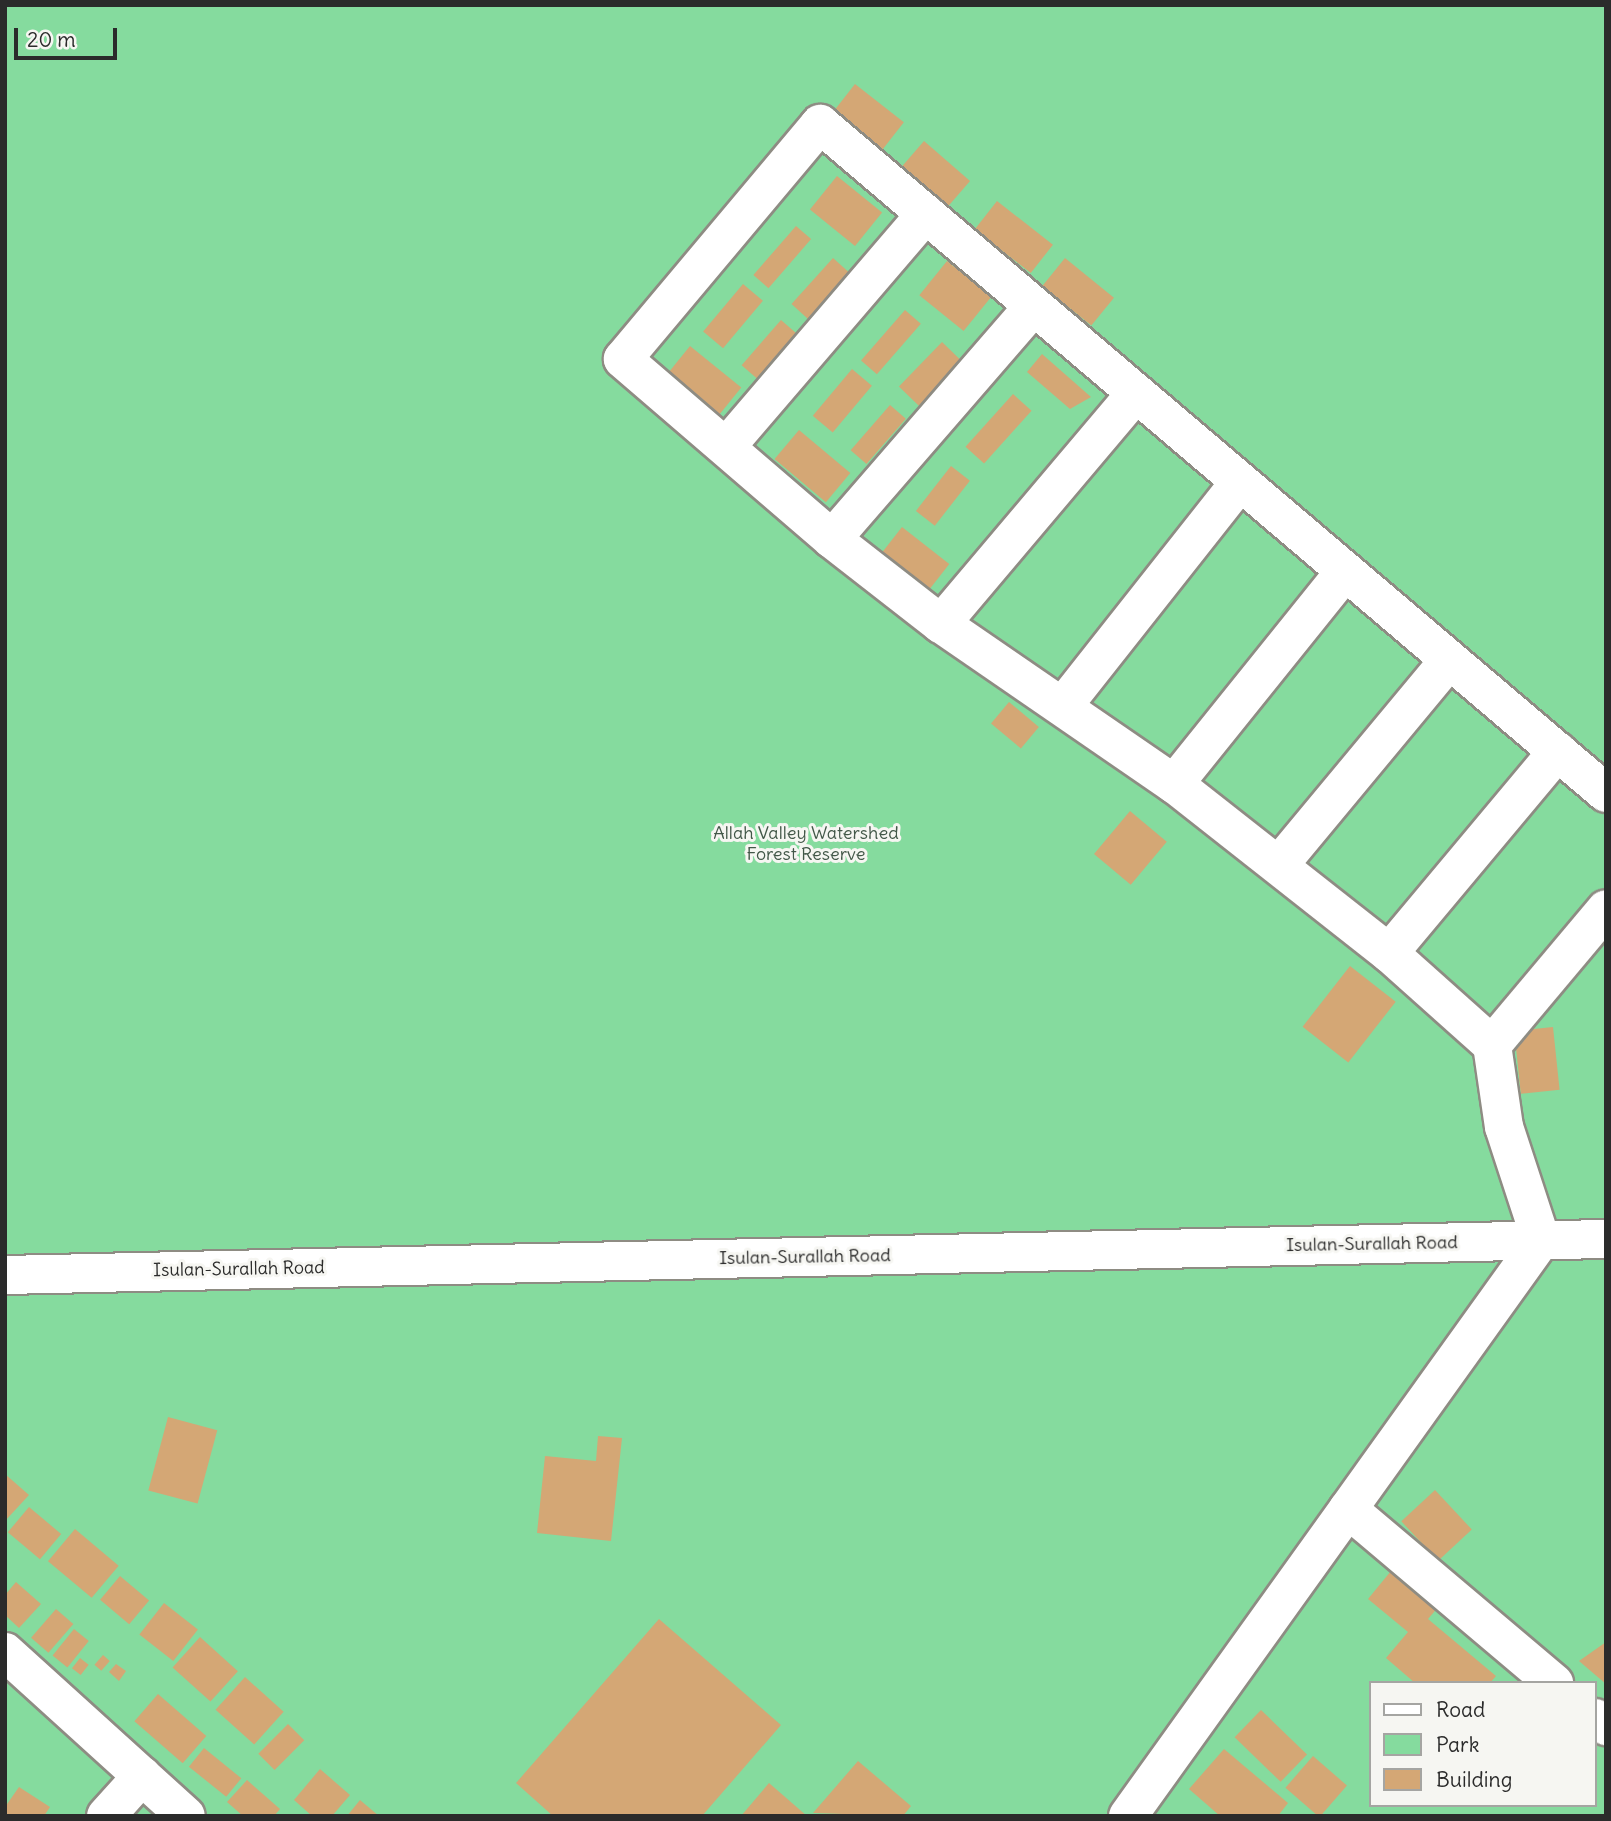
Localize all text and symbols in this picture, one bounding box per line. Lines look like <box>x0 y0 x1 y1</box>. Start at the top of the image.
scale bar <box>18 14 121 58</box>
text: 20 m <box>27 26 76 53</box>
park label: Allah Valley Watershed Forest Reserve <box>713 823 899 866</box>
street label: Isulan-Surallah Road <box>1286 1232 1458 1256</box>
street label: Isulan-Surallah Road <box>719 1245 891 1269</box>
street label: Isulan-Surallah Road <box>153 1257 325 1281</box>
legend <box>1370 1681 1597 1807</box>
text: Road <box>1436 1696 1485 1723</box>
text: Park <box>1436 1731 1479 1758</box>
text: Building <box>1436 1766 1512 1793</box>

